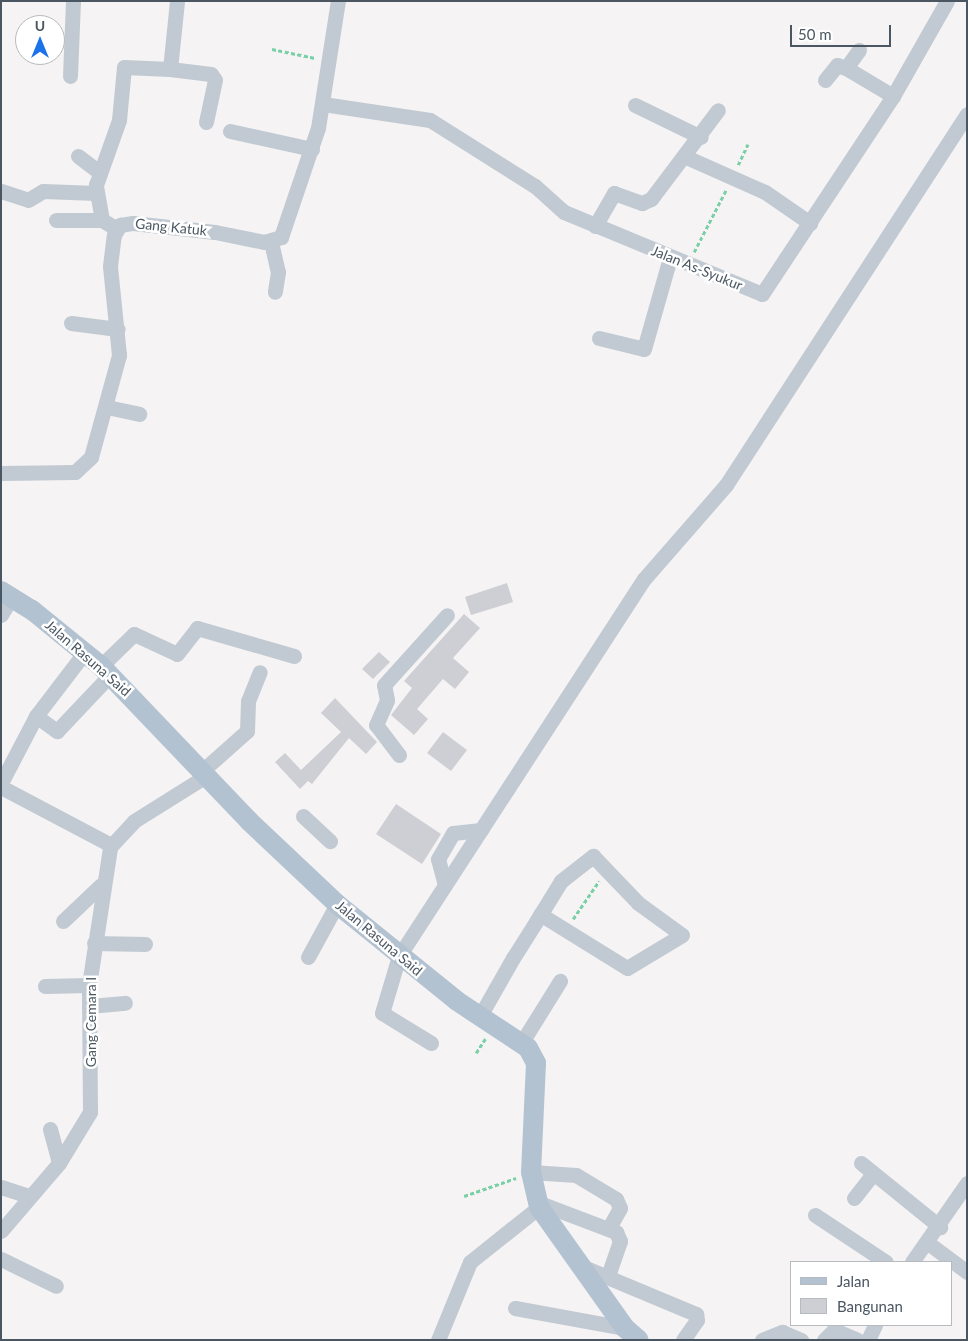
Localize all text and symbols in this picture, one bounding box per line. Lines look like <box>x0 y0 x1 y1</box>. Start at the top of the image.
north arrow <box>15 15 65 65</box>
scale bar <box>793 15 894 47</box>
text: U <box>35 17 45 34</box>
text: 50 m <box>798 25 832 43</box>
street label: Gang Katuk <box>134 215 208 239</box>
street label: Jalan As-Syukur <box>649 242 745 294</box>
street label: Jalan Rasuna Said <box>42 616 134 700</box>
street label: Jalan Rasuna Said <box>332 897 426 979</box>
street label: Gang Cemara I <box>83 977 99 1067</box>
legend <box>790 1261 953 1326</box>
text: Jalan <box>837 1272 870 1290</box>
text: Bangunan <box>837 1297 903 1315</box>

